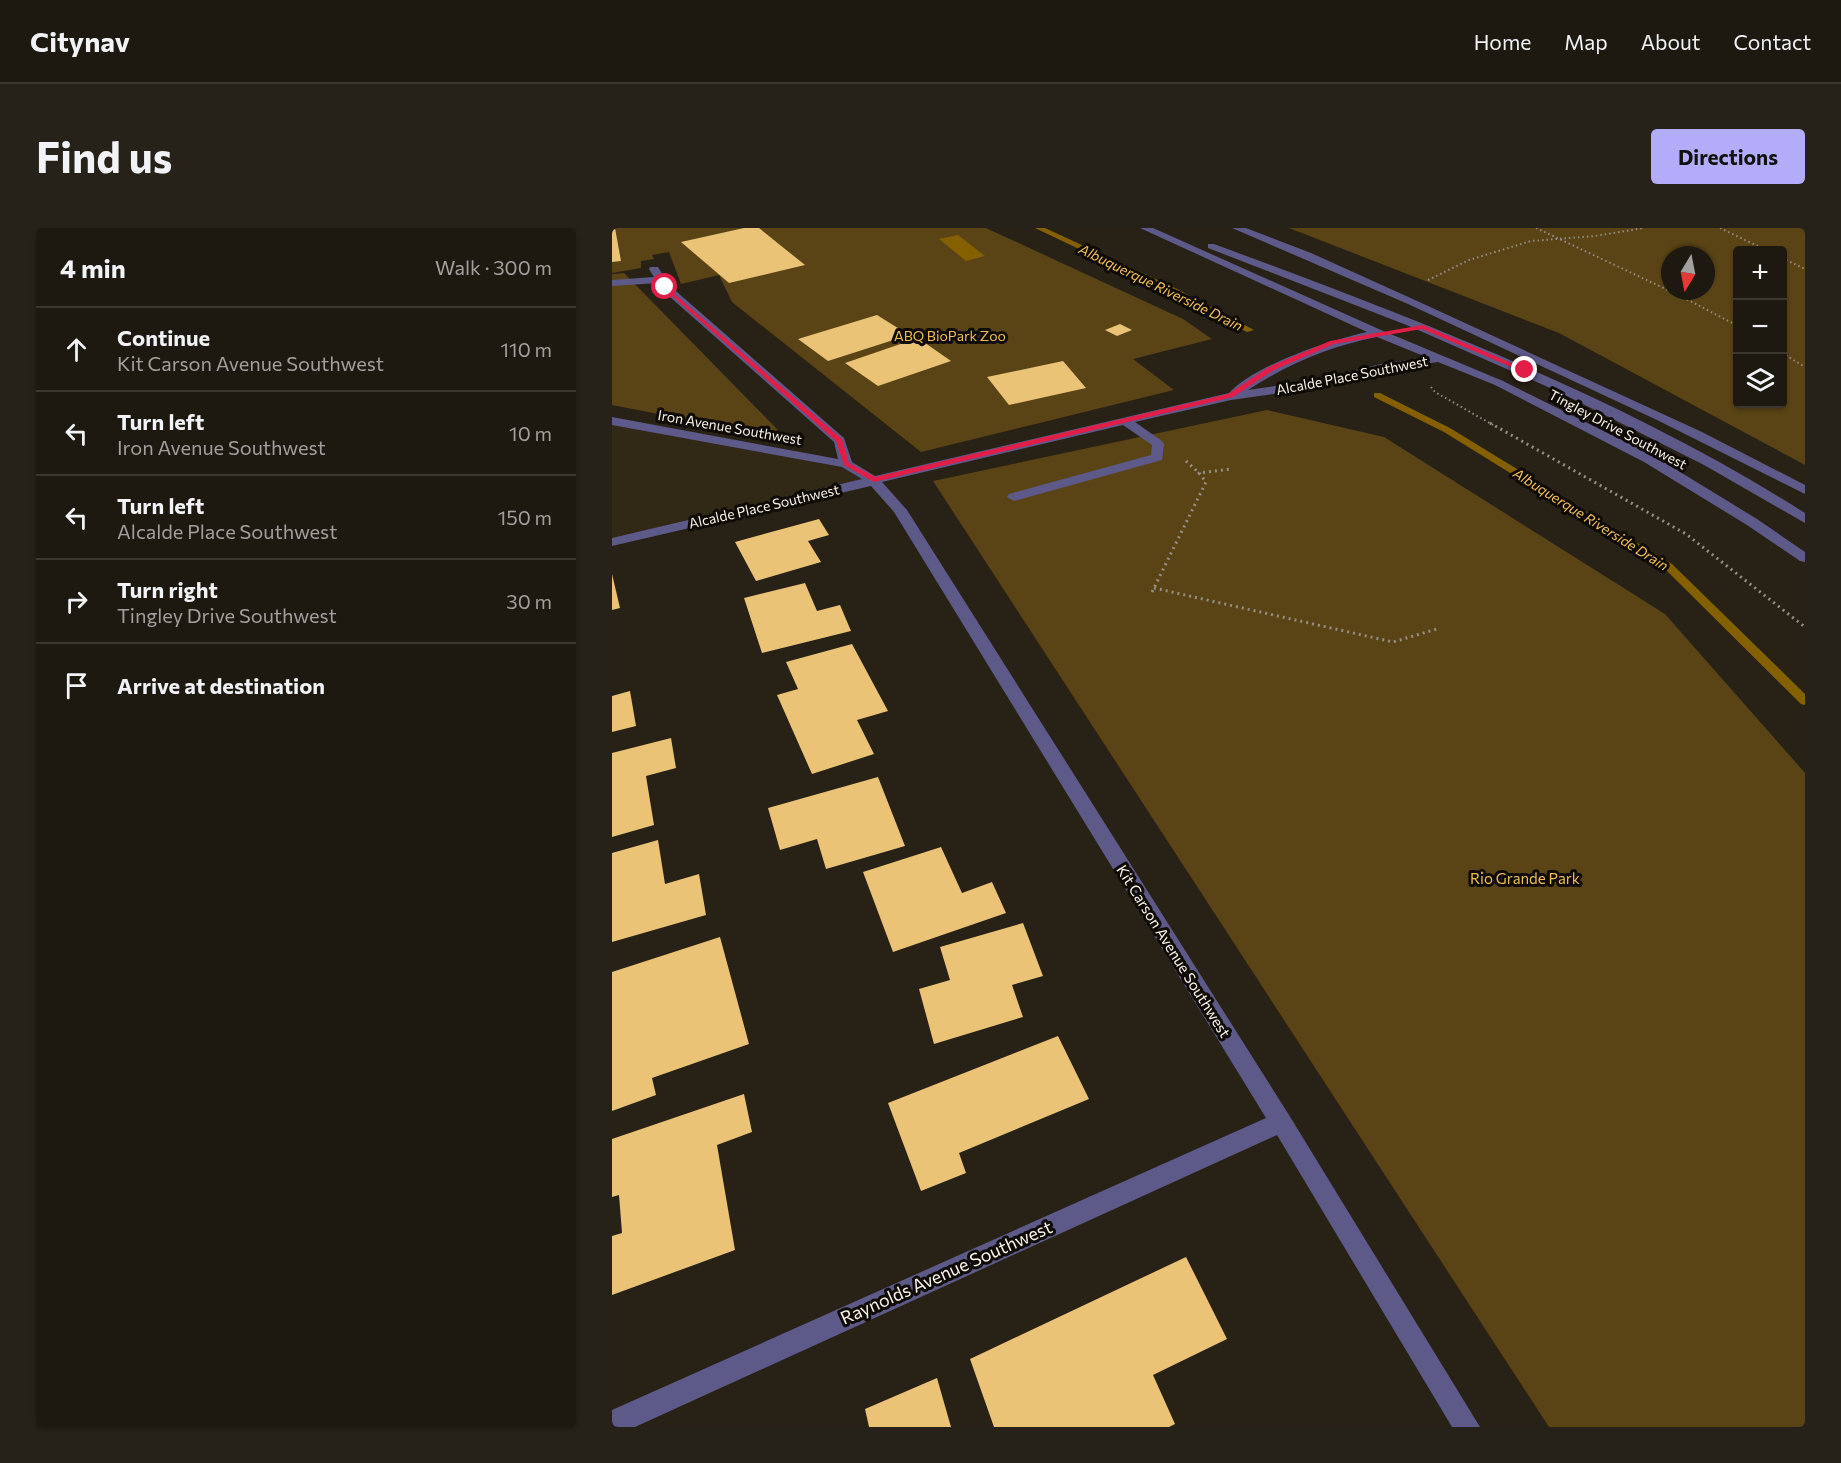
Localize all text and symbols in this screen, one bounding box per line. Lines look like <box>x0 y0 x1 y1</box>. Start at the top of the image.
text: Citynav <box>30 24 130 58</box>
text: Home <box>1474 29 1531 54</box>
text: Map <box>1564 29 1608 54</box>
text: About <box>1641 29 1700 54</box>
text: Contact <box>1733 29 1811 54</box>
button: Directions <box>1651 129 1805 184</box>
text: Find us <box>36 130 172 182</box>
water label: Albuquerque Riverside Drain <box>1076 240 1245 334</box>
north arrow <box>1661 246 1715 300</box>
map controls <box>1733 246 1787 408</box>
button: + <box>1733 246 1787 300</box>
text: 4 min <box>60 252 126 283</box>
text: Walk · 300 m <box>435 255 552 279</box>
route start <box>651 273 677 299</box>
button: − <box>1733 300 1787 354</box>
text: Continue <box>117 324 210 351</box>
park label: ABQ BioPark Zoo <box>894 327 1006 344</box>
icon: ahead <box>60 333 93 366</box>
text: 110 m <box>501 337 552 361</box>
text: Kit Carson Avenue Southwest <box>117 351 384 375</box>
street label: Alcalde Place Southwest <box>1275 352 1430 398</box>
button: layers <box>1733 354 1787 408</box>
route end <box>1511 356 1537 382</box>
street label: Tingley Drive Southwest <box>1546 385 1690 473</box>
street label: Iron Avenue Southwest <box>657 406 804 448</box>
text: Turn left <box>117 408 204 435</box>
icon: left <box>60 417 93 450</box>
text: 10 m <box>509 421 552 445</box>
text: Iron Avenue Southwest <box>117 435 326 459</box>
water label: Albuquerque Riverside Drain <box>1509 464 1672 574</box>
street label: Alcalde Place Southwest <box>687 480 841 532</box>
text: Turn left <box>117 492 204 519</box>
icon: left <box>60 501 93 534</box>
text: 150 m <box>498 505 552 529</box>
text: Alcalde Place Southwest <box>117 519 337 543</box>
text: Turn right <box>117 576 218 603</box>
icon: right <box>60 585 93 618</box>
text: 30 m <box>506 589 552 613</box>
text: Tingley Drive Southwest <box>117 603 337 627</box>
icon: arrive <box>60 669 93 702</box>
text: Arrive at destination <box>117 672 325 699</box>
street label: Kit Carson Avenue Southwest <box>1113 861 1235 1041</box>
park label: Rio Grande Park <box>1470 869 1580 887</box>
street label: Raynolds Avenue Southwest <box>837 1215 1055 1329</box>

